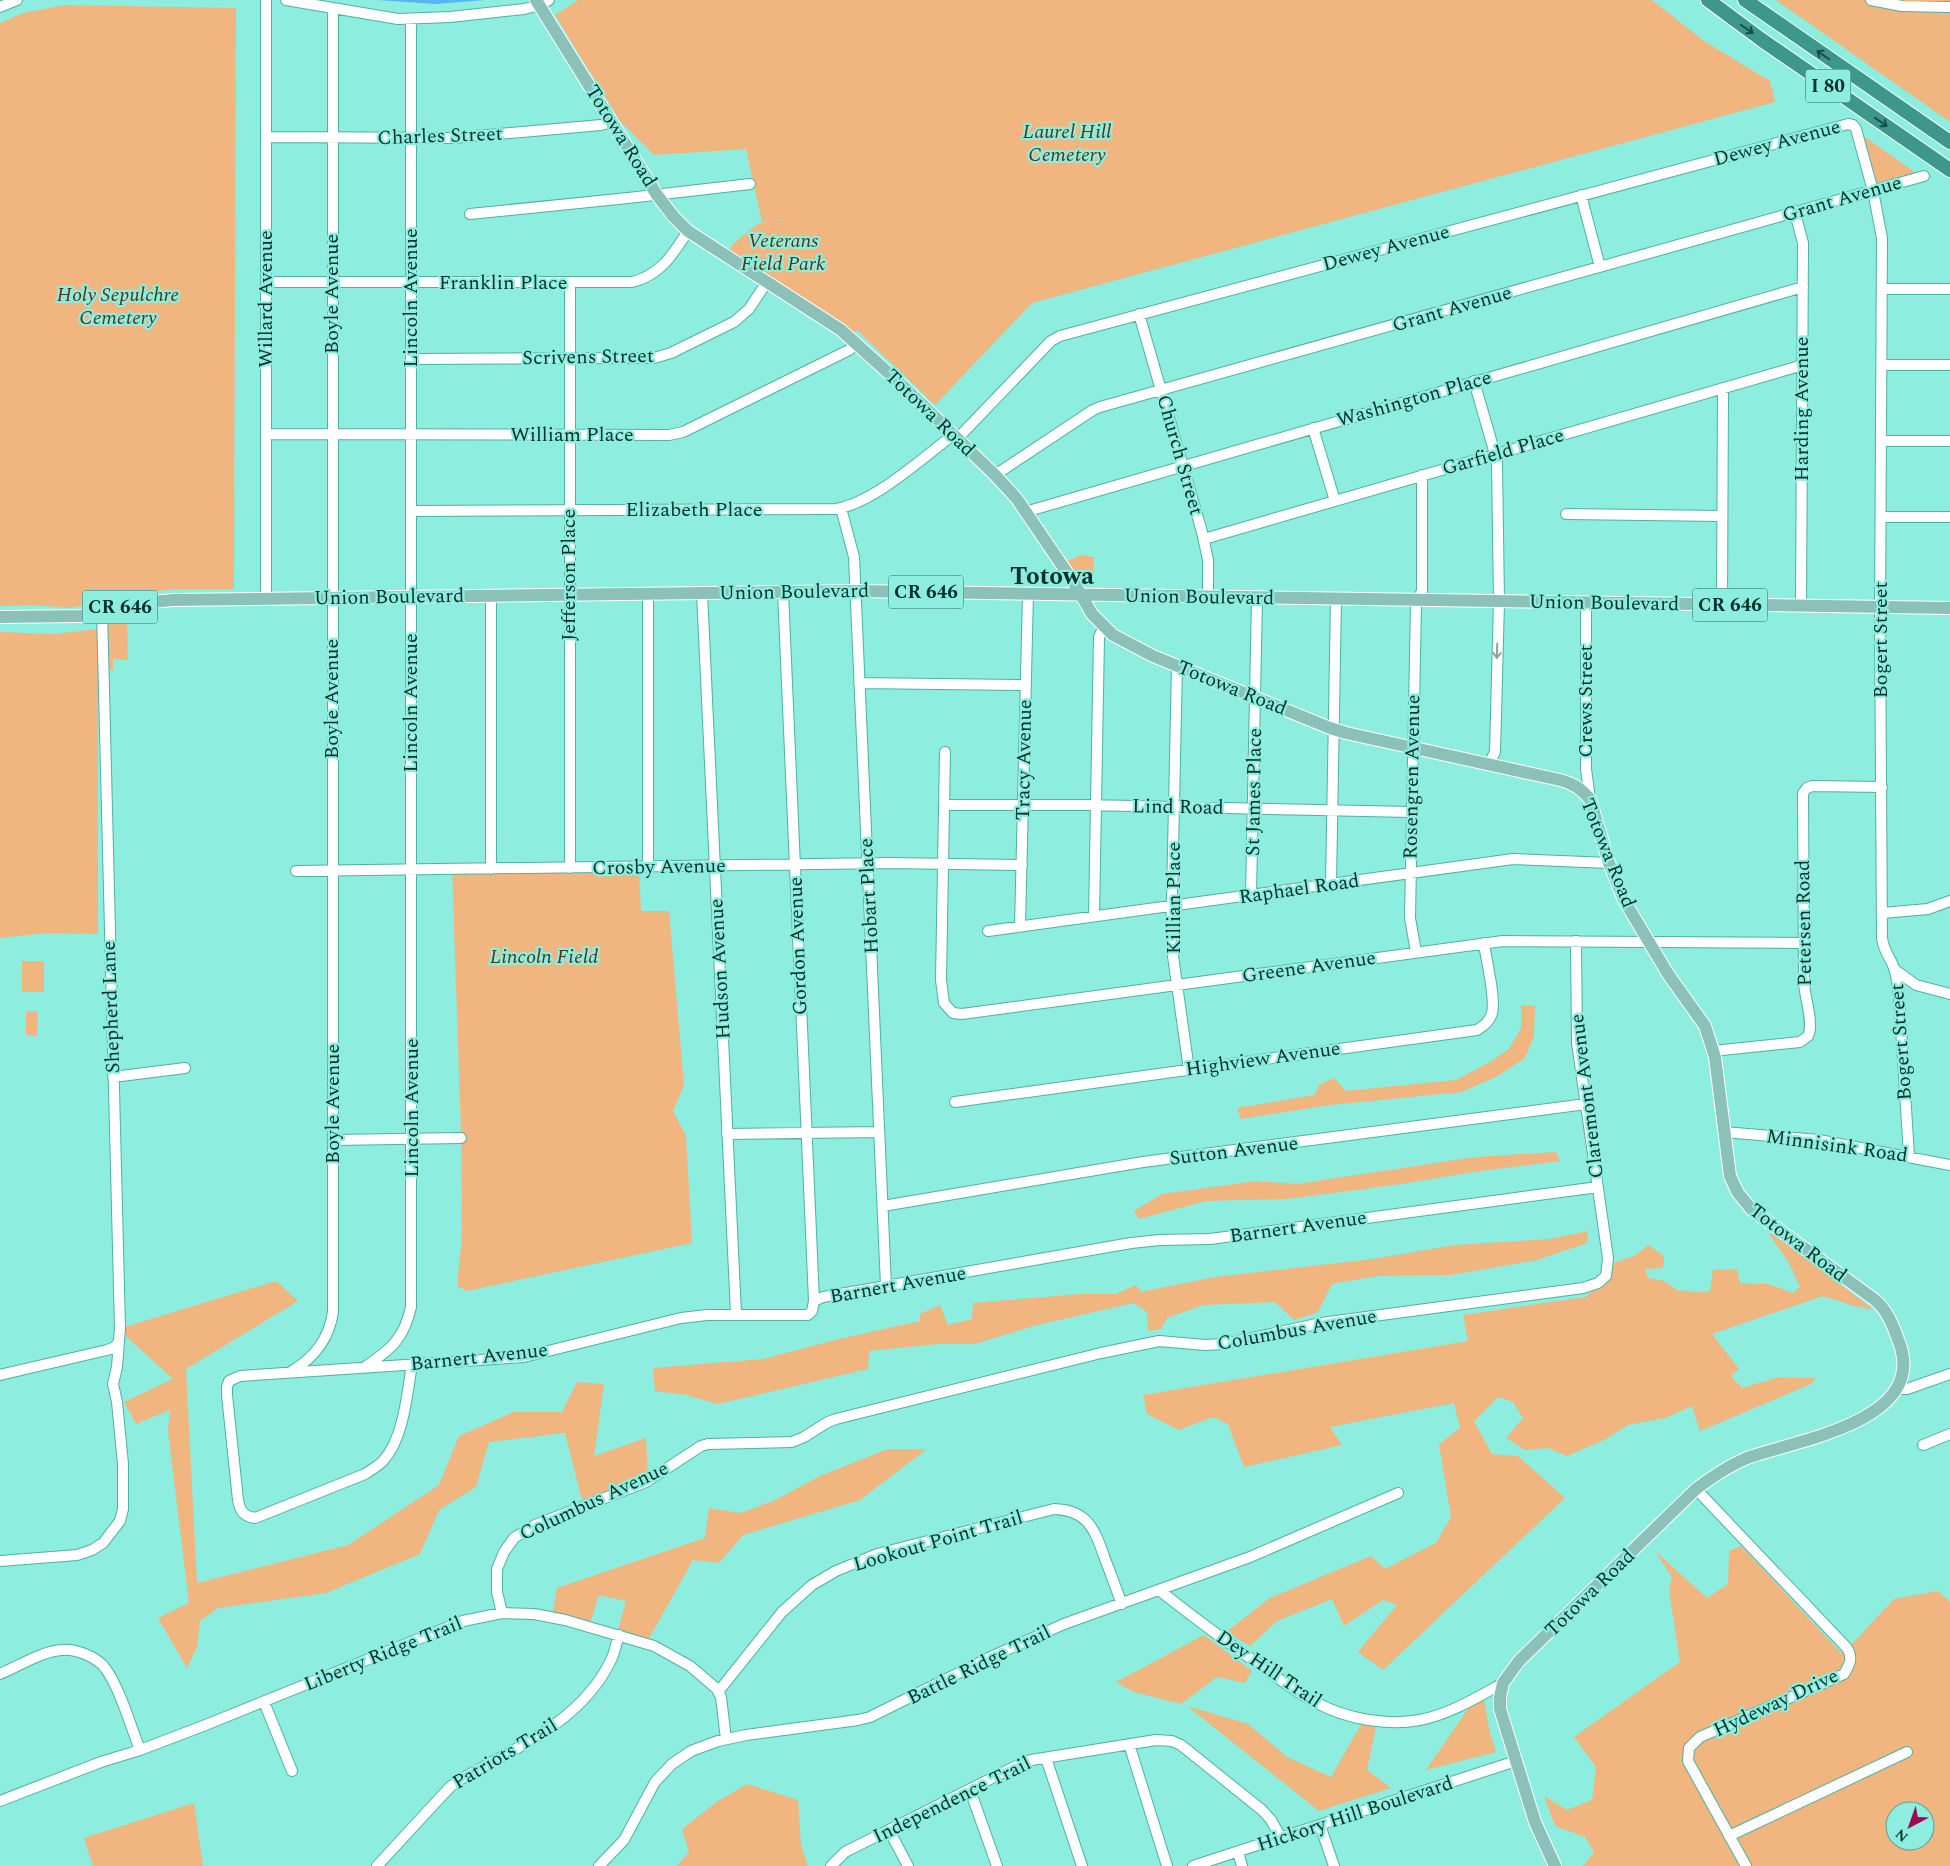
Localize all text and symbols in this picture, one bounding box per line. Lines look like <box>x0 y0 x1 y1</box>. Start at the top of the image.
one-way arrow <box>1740 24 1754 34</box>
one-way arrow <box>1817 50 1831 60</box>
road number: I 80 <box>1806 70 1850 102</box>
street label: Totowa Road <box>578 79 664 193</box>
street label: Dewey Avenue <box>1710 112 1844 174</box>
park label: Laurel Hill Cemetery <box>1023 117 1111 170</box>
one-way arrow <box>1873 117 1887 127</box>
street label: Charles Street <box>377 119 503 153</box>
street label: Grant Avenue <box>1779 168 1905 230</box>
street label: Dewey Avenue <box>1319 217 1453 279</box>
park label: Veterans Field Park <box>741 226 826 279</box>
street label: Lincoln Avenue <box>396 228 426 368</box>
street label: Willard Avenue <box>251 230 281 368</box>
street label: Boyle Avenue <box>317 234 347 354</box>
street label: Franklin Place <box>439 268 567 298</box>
street label: Grant Avenue <box>1389 278 1515 340</box>
park label: Holy Sepulchre Cemetery <box>57 280 179 333</box>
street label: Harding Avenue <box>1787 337 1817 481</box>
street label: Scrivens Street <box>522 341 654 373</box>
street label: Totowa Road <box>878 362 982 464</box>
street label: Washington Place <box>1333 363 1495 435</box>
street label: Church Street <box>1148 391 1212 519</box>
street label: William Place <box>510 420 634 450</box>
street label: Garfield Place <box>1438 420 1568 484</box>
street label: Elizabeth Place <box>626 495 762 525</box>
street label: Jefferson Place <box>554 509 584 641</box>
district label: Totowa <box>1010 558 1094 596</box>
street label: Union Boulevard <box>719 576 869 608</box>
road number: CR 646 <box>888 576 964 608</box>
street label: Union Boulevard <box>314 581 464 613</box>
street label: Union Boulevard <box>1124 581 1274 613</box>
street label: Bogert Street <box>1866 581 1896 699</box>
street label: Union Boulevard <box>1529 587 1679 619</box>
road number: CR 646 <box>1692 588 1768 622</box>
road number: CR 646 <box>82 590 158 624</box>
street label: Lincoln Avenue <box>396 633 426 773</box>
street label: Boyle Avenue <box>317 639 347 759</box>
one-way arrow <box>1492 642 1501 658</box>
street label: Crews Street <box>1571 644 1601 758</box>
street label: Totowa Road <box>1173 652 1291 724</box>
street label: Rosengren Avenue <box>1396 694 1428 860</box>
street label: Tracy Avenue <box>1008 699 1040 821</box>
street label: St James Place <box>1238 728 1270 856</box>
street label: Lind Road <box>1132 791 1224 823</box>
street label: Totowa Road <box>1572 794 1644 912</box>
street label: Hobart Place <box>851 837 887 955</box>
street label: Killian Place <box>1159 842 1189 954</box>
street label: Crosby Avenue <box>592 851 726 883</box>
street label: Petersen Road <box>1788 859 1820 987</box>
street label: Raphael Road <box>1237 866 1361 912</box>
street label: Gordon Avenue <box>781 876 815 1016</box>
street label: Hudson Avenue <box>701 898 739 1040</box>
street label: Shepherd Lane <box>94 940 128 1074</box>
park label: Lincoln Field <box>490 942 598 972</box>
street label: Greene Avenue <box>1240 943 1378 991</box>
street label: Bogert Street <box>1882 983 1920 1101</box>
street label: Claremont Avenue <box>1562 1012 1612 1180</box>
street label: Highview Avenue <box>1184 1033 1342 1085</box>
street label: Lincoln Avenue <box>397 1038 427 1178</box>
street label: Boyle Avenue <box>318 1044 348 1164</box>
street label: Minnisink Road <box>1764 1121 1910 1171</box>
street label: Sutton Avenue <box>1168 1128 1300 1174</box>
street label: Totowa Road <box>1743 1196 1853 1290</box>
street label: Barnert Avenue <box>1227 1203 1369 1251</box>
street label: Barnert Avenue <box>827 1258 969 1312</box>
street label: Columbus Avenue <box>1215 1301 1379 1359</box>
street label: Barnert Avenue <box>409 1335 549 1379</box>
street label: Columbus Avenue <box>514 1453 674 1549</box>
street label: Lookout Point Trail <box>850 1502 1026 1580</box>
street label: Totowa Road <box>1538 1542 1642 1644</box>
street label: Liberty Ridge Trail <box>299 1609 467 1699</box>
street label: Battle Ridge Trail <box>902 1617 1056 1713</box>
street label: Dey Hill Trail <box>1210 1622 1328 1716</box>
street label: Hydeway Drive <box>1708 1661 1844 1745</box>
street label: Patriots Trail <box>447 1711 563 1797</box>
street label: Independence Trail <box>868 1749 1036 1851</box>
street label: Hickory Hill Boulevard <box>1253 1768 1457 1860</box>
north arrow <box>1885 1801 1935 1851</box>
text: N <box>1891 1824 1913 1847</box>

